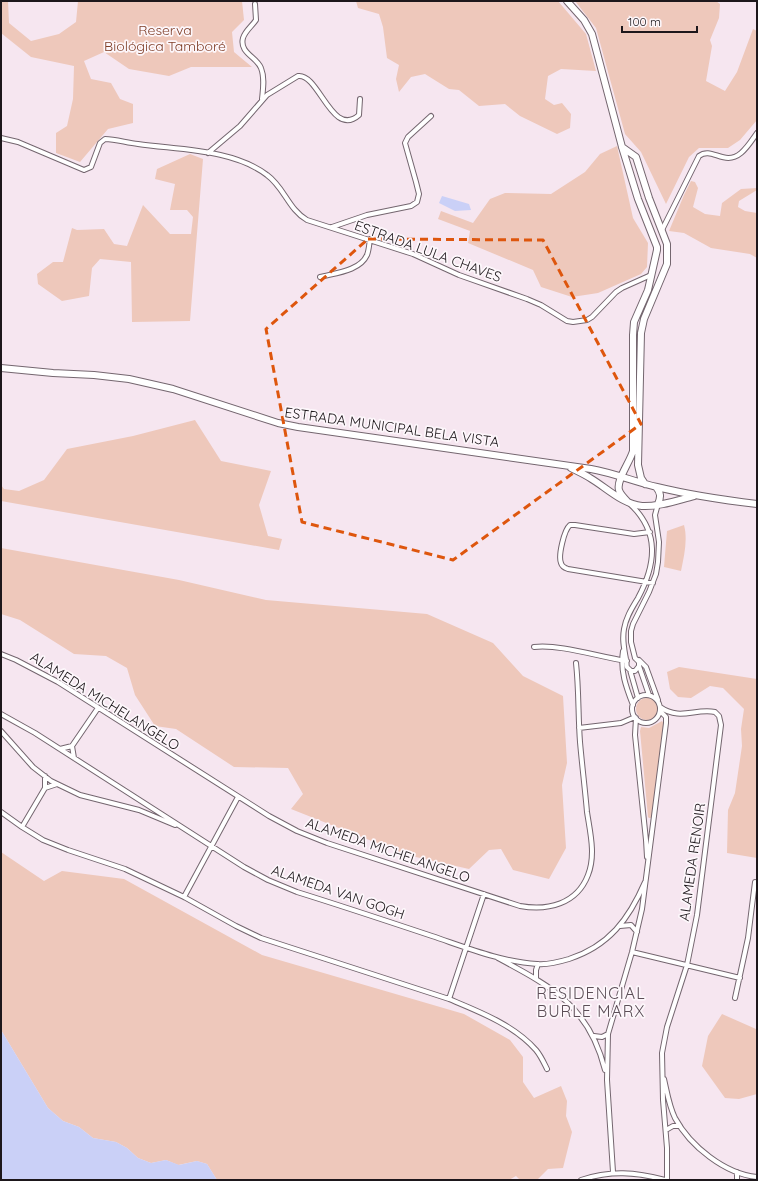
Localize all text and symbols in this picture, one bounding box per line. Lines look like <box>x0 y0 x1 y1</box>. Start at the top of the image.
scale bar <box>622 8 697 34</box>
text: 100 m <box>628 14 661 29</box>
park label: Reserva Biológica Tamboré <box>104 21 226 55</box>
street label: ESTRADA LULA CHAVES <box>352 216 504 286</box>
street label: ESTRADA MUNICIPAL BELA VISTA <box>284 403 500 451</box>
street label: ALAMEDA MICHELANGELO <box>27 648 183 755</box>
street label: ALAMEDA RENOIR <box>675 802 709 922</box>
street label: ALAMEDA MICHELANGELO <box>303 813 473 887</box>
street label: ALAMEDA VAN GOGH <box>269 861 407 923</box>
district label: RESIDENCIAL BURLE MARX <box>536 983 646 1021</box>

